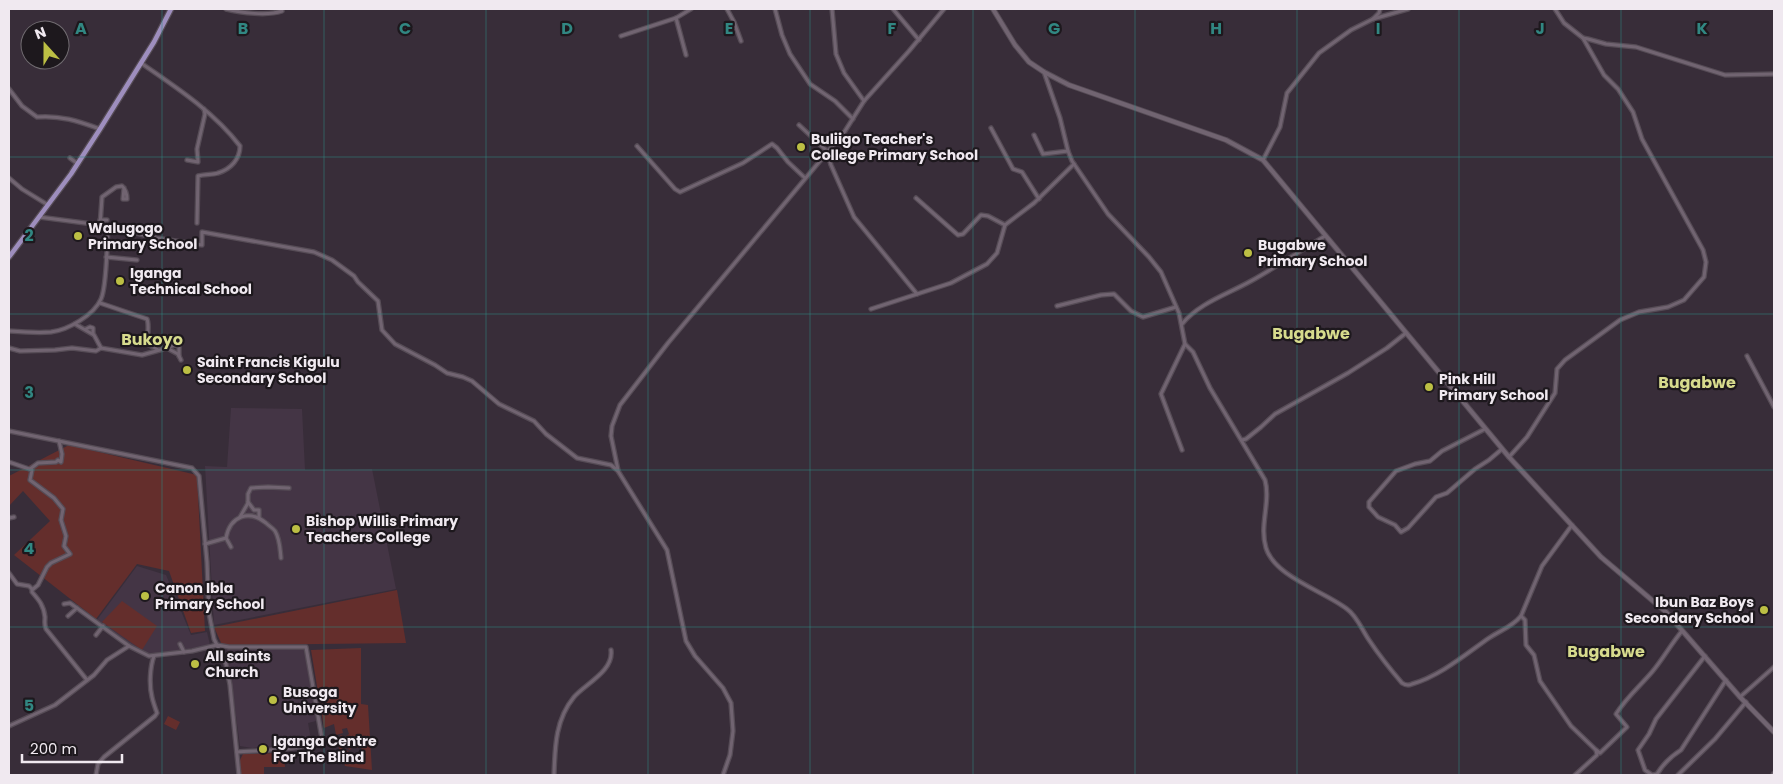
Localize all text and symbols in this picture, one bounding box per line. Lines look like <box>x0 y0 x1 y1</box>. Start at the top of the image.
text: A <box>75 17 87 40</box>
text: B <box>238 17 248 40</box>
text: C <box>399 17 411 40</box>
text: D <box>561 17 573 40</box>
text: E <box>725 17 733 40</box>
text: F <box>888 17 897 40</box>
text: G <box>1048 17 1060 40</box>
text: H <box>1210 17 1222 40</box>
text: I <box>1376 17 1380 40</box>
text: J <box>1535 17 1545 40</box>
text: K <box>1696 17 1708 40</box>
north arrow <box>20 20 70 70</box>
text: N <box>32 22 49 44</box>
place label: Buliigo Teacher's College Primary School <box>811 129 978 165</box>
marker: Buliigo Teacher's College Primary School <box>795 141 807 153</box>
place label: Walugogo Primary School <box>88 218 197 254</box>
text: 2 <box>24 224 34 247</box>
marker: Walugogo Primary School <box>72 230 84 242</box>
place label: Bugabwe Primary School <box>1258 235 1367 271</box>
marker: Bugabwe Primary School <box>1242 247 1254 259</box>
place label: Iganga Technical School <box>130 263 252 299</box>
marker: Iganga Technical School <box>114 275 126 287</box>
district label: Bugabwe <box>1272 322 1350 345</box>
district label: Bukoyo <box>121 328 183 351</box>
place label: Saint Francis Kigulu Secondary School <box>197 352 340 388</box>
marker: Saint Francis Kigulu Secondary School <box>181 364 193 376</box>
place label: Pink Hill Primary School <box>1439 369 1548 405</box>
district label: Bugabwe <box>1658 371 1736 394</box>
text: 3 <box>24 381 34 404</box>
marker: Pink Hill Primary School <box>1423 381 1435 393</box>
place label: Bishop Willis Primary Teachers College <box>306 511 458 547</box>
marker: Bishop Willis Primary Teachers College <box>290 523 302 535</box>
text: 4 <box>24 537 35 560</box>
place label: Canon Ibla Primary School <box>155 578 264 614</box>
marker: Canon Ibla Primary School <box>139 590 151 602</box>
place label: Ibun Baz Boys Secondary School <box>1625 592 1754 628</box>
marker: Ibun Baz Boys Secondary School <box>1758 604 1770 616</box>
district label: Bugabwe <box>1567 640 1645 663</box>
place label: All saints Church <box>205 646 271 682</box>
marker: All saints Church <box>189 658 201 670</box>
place label: Busoga University <box>283 682 356 718</box>
text: 5 <box>24 694 34 717</box>
marker: Busoga University <box>267 694 279 706</box>
place label: Iganga Centre For The Blind <box>273 731 377 767</box>
scale bar <box>22 732 122 764</box>
text: 200 m <box>30 738 77 759</box>
marker: Iganga Centre For The Blind <box>257 743 269 755</box>

